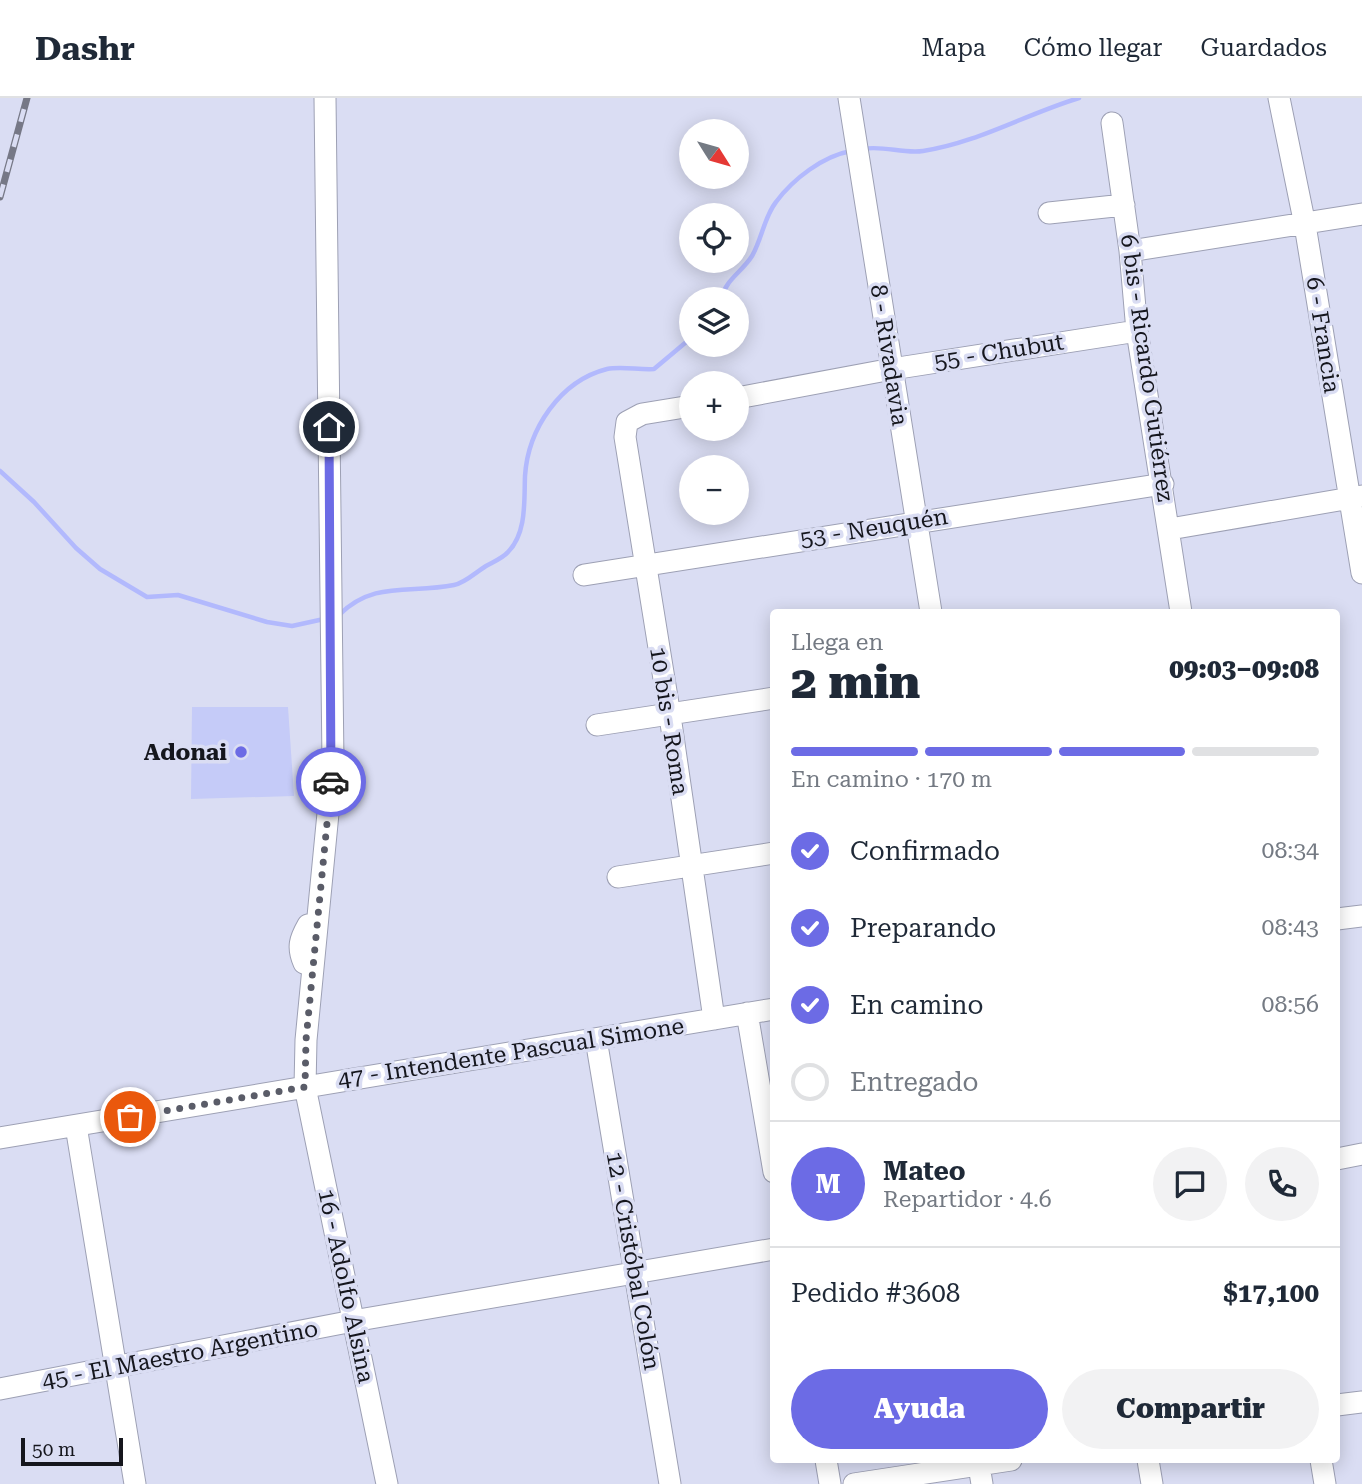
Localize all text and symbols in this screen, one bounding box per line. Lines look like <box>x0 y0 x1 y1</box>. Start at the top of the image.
text: Dashr <box>35 29 135 68</box>
text: Mapa <box>922 34 986 62</box>
text: Cómo llegar <box>1024 34 1162 62</box>
text: Guardados <box>1200 34 1327 62</box>
north arrow <box>679 119 749 189</box>
map controls <box>679 119 749 525</box>
button: locate <box>679 203 749 273</box>
street label: 6 bis - Ricardo Gutiérrez <box>1115 233 1179 504</box>
street label: 6 - Francia <box>1300 275 1346 396</box>
street label: 8 - Rivadavia <box>864 282 914 428</box>
button: layers <box>679 287 749 357</box>
street label: 55 - Chubut <box>932 328 1066 376</box>
button: + <box>679 371 749 441</box>
pin <box>299 397 359 457</box>
icon: home <box>310 408 348 446</box>
button: − <box>679 455 749 525</box>
street label: 53 - Neuquén <box>798 503 950 553</box>
text: Llega en <box>791 629 883 656</box>
street label: 10 bis - Roma <box>644 645 694 798</box>
text: 09:03–09:08 <box>1169 654 1319 684</box>
text: 2 min <box>791 655 920 709</box>
place label: Adonai <box>144 739 227 766</box>
marker: Adonai <box>233 744 249 760</box>
courier <box>296 747 366 817</box>
icon: car <box>312 763 350 801</box>
text: En camino · 170 m <box>791 766 992 793</box>
icon: check <box>791 832 829 870</box>
text: Confirmado <box>850 836 1000 866</box>
text: 08:34 <box>1262 837 1319 864</box>
icon: check <box>791 909 829 947</box>
text: Preparando <box>850 913 996 943</box>
text: 08:43 <box>1262 914 1319 941</box>
icon: check <box>791 986 829 1024</box>
text: En camino <box>850 990 983 1020</box>
text: 08:56 <box>1262 991 1319 1018</box>
street label: 47 - Intendente Pascual Simone <box>336 1012 686 1094</box>
text: Entregado <box>850 1067 979 1097</box>
pin <box>100 1087 160 1147</box>
icon: bag <box>111 1098 149 1136</box>
button: chat <box>1153 1147 1227 1221</box>
button: phone <box>1245 1147 1319 1221</box>
street label: 12 - Cristóbal Colón <box>600 1150 666 1372</box>
text: Mateo <box>883 1156 966 1186</box>
text: M <box>815 1169 841 1199</box>
text: Repartidor · 4.6 <box>883 1186 1052 1213</box>
street label: 16 - Adolfo Alsina <box>312 1187 380 1386</box>
text: Pedido #3608 <box>791 1278 960 1308</box>
text: $17,100 <box>1223 1278 1319 1308</box>
street label: 45 - El Maestro Argentino <box>40 1315 320 1395</box>
button: Ayuda <box>791 1369 1048 1449</box>
button: Compartir <box>1062 1369 1319 1449</box>
scale bar <box>21 1435 122 1467</box>
text: 50 m <box>32 1438 75 1461</box>

